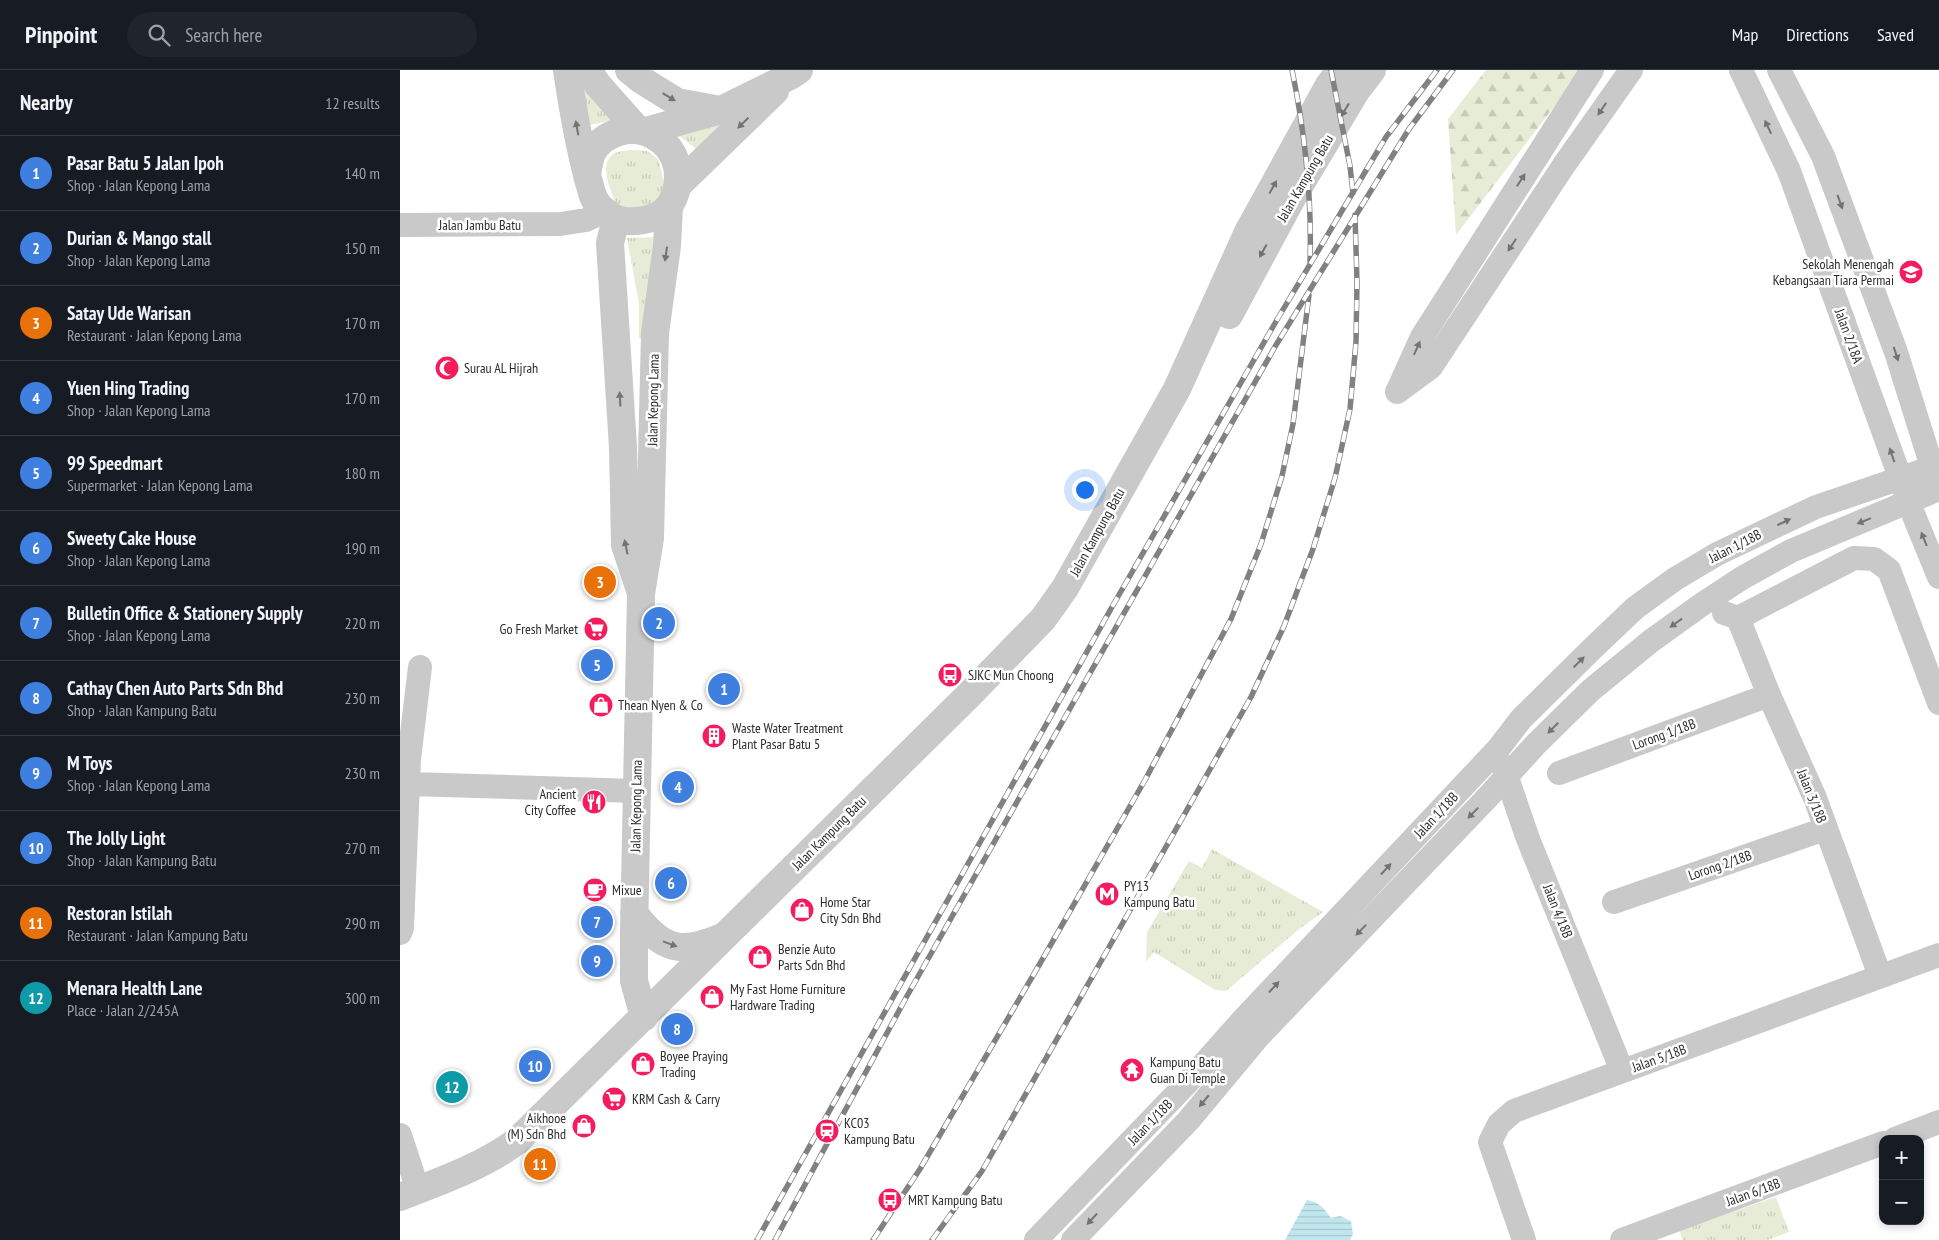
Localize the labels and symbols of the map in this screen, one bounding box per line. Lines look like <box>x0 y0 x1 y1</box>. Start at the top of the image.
one-way arrow <box>663 93 676 102</box>
one-way arrow <box>1597 103 1607 116</box>
one-way arrow <box>1340 104 1349 117</box>
one-way arrow <box>737 117 749 129</box>
one-way arrow <box>572 119 580 135</box>
one-way arrow <box>1764 120 1772 134</box>
street label: Jalan Kampung Batu <box>1272 131 1337 226</box>
one-way arrow <box>1517 173 1526 187</box>
one-way arrow <box>1268 181 1277 194</box>
one-way arrow <box>1836 195 1844 210</box>
street label: Jalan Jambu Batu <box>438 216 521 234</box>
one-way arrow <box>1507 238 1517 251</box>
one-way arrow <box>1259 244 1268 258</box>
one-way arrow <box>661 247 669 263</box>
place label: Sekolah Menengah Kebangsaan Tiara Permai <box>1773 255 1894 289</box>
school or university icon: Sekolah Menengah Kebangsaan Tiara Permai <box>1898 259 1924 285</box>
street label: Jalan 2/18A <box>1831 305 1867 366</box>
one-way arrow <box>1414 341 1422 355</box>
one-way arrow <box>1893 347 1901 362</box>
street label: Jalan Kepong Lama <box>643 354 663 447</box>
mosque icon: Surau AL Hijrah <box>434 355 460 381</box>
place label: Surau AL Hijrah <box>464 359 538 377</box>
one-way arrow <box>616 390 624 406</box>
one-way arrow <box>1888 447 1896 462</box>
your location <box>1072 477 1098 503</box>
street label: Jalan Kampung Batu <box>1065 485 1129 580</box>
one-way arrow <box>1857 517 1872 525</box>
one-way arrow <box>1777 518 1791 526</box>
street label: Jalan 1/18B <box>1705 525 1764 567</box>
one-way arrow <box>1920 531 1928 546</box>
one-way arrow <box>622 540 630 555</box>
pin: 3 <box>584 563 616 601</box>
pin: 2 <box>643 604 675 642</box>
supermarket icon: Go Fresh Market <box>583 616 609 642</box>
one-way arrow <box>1670 617 1683 628</box>
place label: Go Fresh Market <box>500 620 578 638</box>
pin: 5 <box>581 646 613 684</box>
one-way arrow <box>1573 656 1585 668</box>
bus stop icon: SJKC Mun Choong <box>937 662 963 688</box>
place label: SJKC Mun Choong <box>968 666 1054 684</box>
pin: 1 <box>708 670 740 708</box>
shop icon: Thean Nyen & Co <box>588 692 614 718</box>
place label: Thean Nyen & Co <box>618 696 703 714</box>
street label: Lorong 1/18B <box>1630 714 1698 754</box>
place label: Waste Water Treatment Plant Pasar Batu 5 <box>732 719 843 753</box>
one-way arrow <box>1547 722 1559 734</box>
building icon: Waste Water Treatment Plant Pasar Batu 5 <box>701 723 727 749</box>
street label: Jalan Kepong Lama <box>626 760 646 853</box>
street label: Jalan 3/18B <box>1793 765 1831 826</box>
pin: 4 <box>662 768 694 806</box>
place label: Ancient City Coffee <box>524 785 576 819</box>
street label: Jalan 1/18B <box>1409 788 1462 843</box>
restaurant icon: Ancient City Coffee <box>581 789 607 815</box>
street label: Jalan Kampung Batu <box>787 792 870 875</box>
one-way arrow <box>1467 806 1479 818</box>
street label: Lorong 2/18B <box>1686 846 1754 884</box>
one-way arrow <box>1380 863 1392 875</box>
pin: 6 <box>655 864 687 902</box>
cafe icon: Mixue <box>582 877 608 903</box>
place label: PY13 Kampung Batu <box>1124 877 1195 911</box>
street label: Jalan 4/18B <box>1539 880 1577 941</box>
place label: Mixue <box>612 881 642 899</box>
metro station icon: PY13 Kampung Batu <box>1094 881 1120 907</box>
place label: Home Star City Sdn Bhd <box>820 893 881 927</box>
shop icon: Home Star City Sdn Bhd <box>789 897 815 923</box>
pin: 7 <box>581 903 613 941</box>
one-way arrow <box>1355 924 1367 936</box>
one-way arrow <box>663 940 678 948</box>
place label: Benzie Auto Parts Sdn Bhd <box>778 940 845 974</box>
pin: 9 <box>581 942 613 980</box>
shop icon: Benzie Auto Parts Sdn Bhd <box>747 944 773 970</box>
place label: My Fast Home Furniture Hardware Trading <box>730 980 846 1014</box>
one-way arrow <box>1268 981 1280 993</box>
shop icon: My Fast Home Furniture Hardware Trading <box>699 984 725 1010</box>
pin: 8 <box>661 1010 693 1048</box>
street label: Jalan 5/18B <box>1628 1040 1689 1076</box>
pin: 10 <box>519 1047 551 1085</box>
place label: Boyee Praying Trading <box>660 1047 728 1081</box>
shop icon: Boyee Praying Trading <box>630 1051 656 1077</box>
place label: Kampung Batu Guan Di Temple <box>1150 1053 1226 1087</box>
temple icon: Kampung Batu Guan Di Temple <box>1119 1057 1145 1083</box>
pin: 12 <box>436 1068 468 1106</box>
supermarket icon: KRM Cash & Carry <box>601 1086 627 1112</box>
place label: KRM Cash & Carry <box>632 1090 721 1108</box>
street label: Jalan 1/18B <box>1123 1095 1176 1149</box>
one-way arrow <box>1199 1095 1210 1108</box>
place label: Aikhooe (M) Sdn Bhd <box>508 1109 566 1143</box>
shop icon: Aikhooe (M) Sdn Bhd <box>571 1113 597 1139</box>
place label: KC03 Kampung Batu <box>844 1114 915 1148</box>
station icon: KC03 Kampung Batu <box>814 1118 840 1144</box>
pin: 11 <box>524 1145 556 1183</box>
street label: Jalan 6/18B <box>1722 1174 1783 1210</box>
bus stop icon: MRT Kampung Batu <box>877 1187 903 1213</box>
place label: MRT Kampung Batu <box>908 1191 1003 1209</box>
one-way arrow <box>1086 1213 1098 1225</box>

